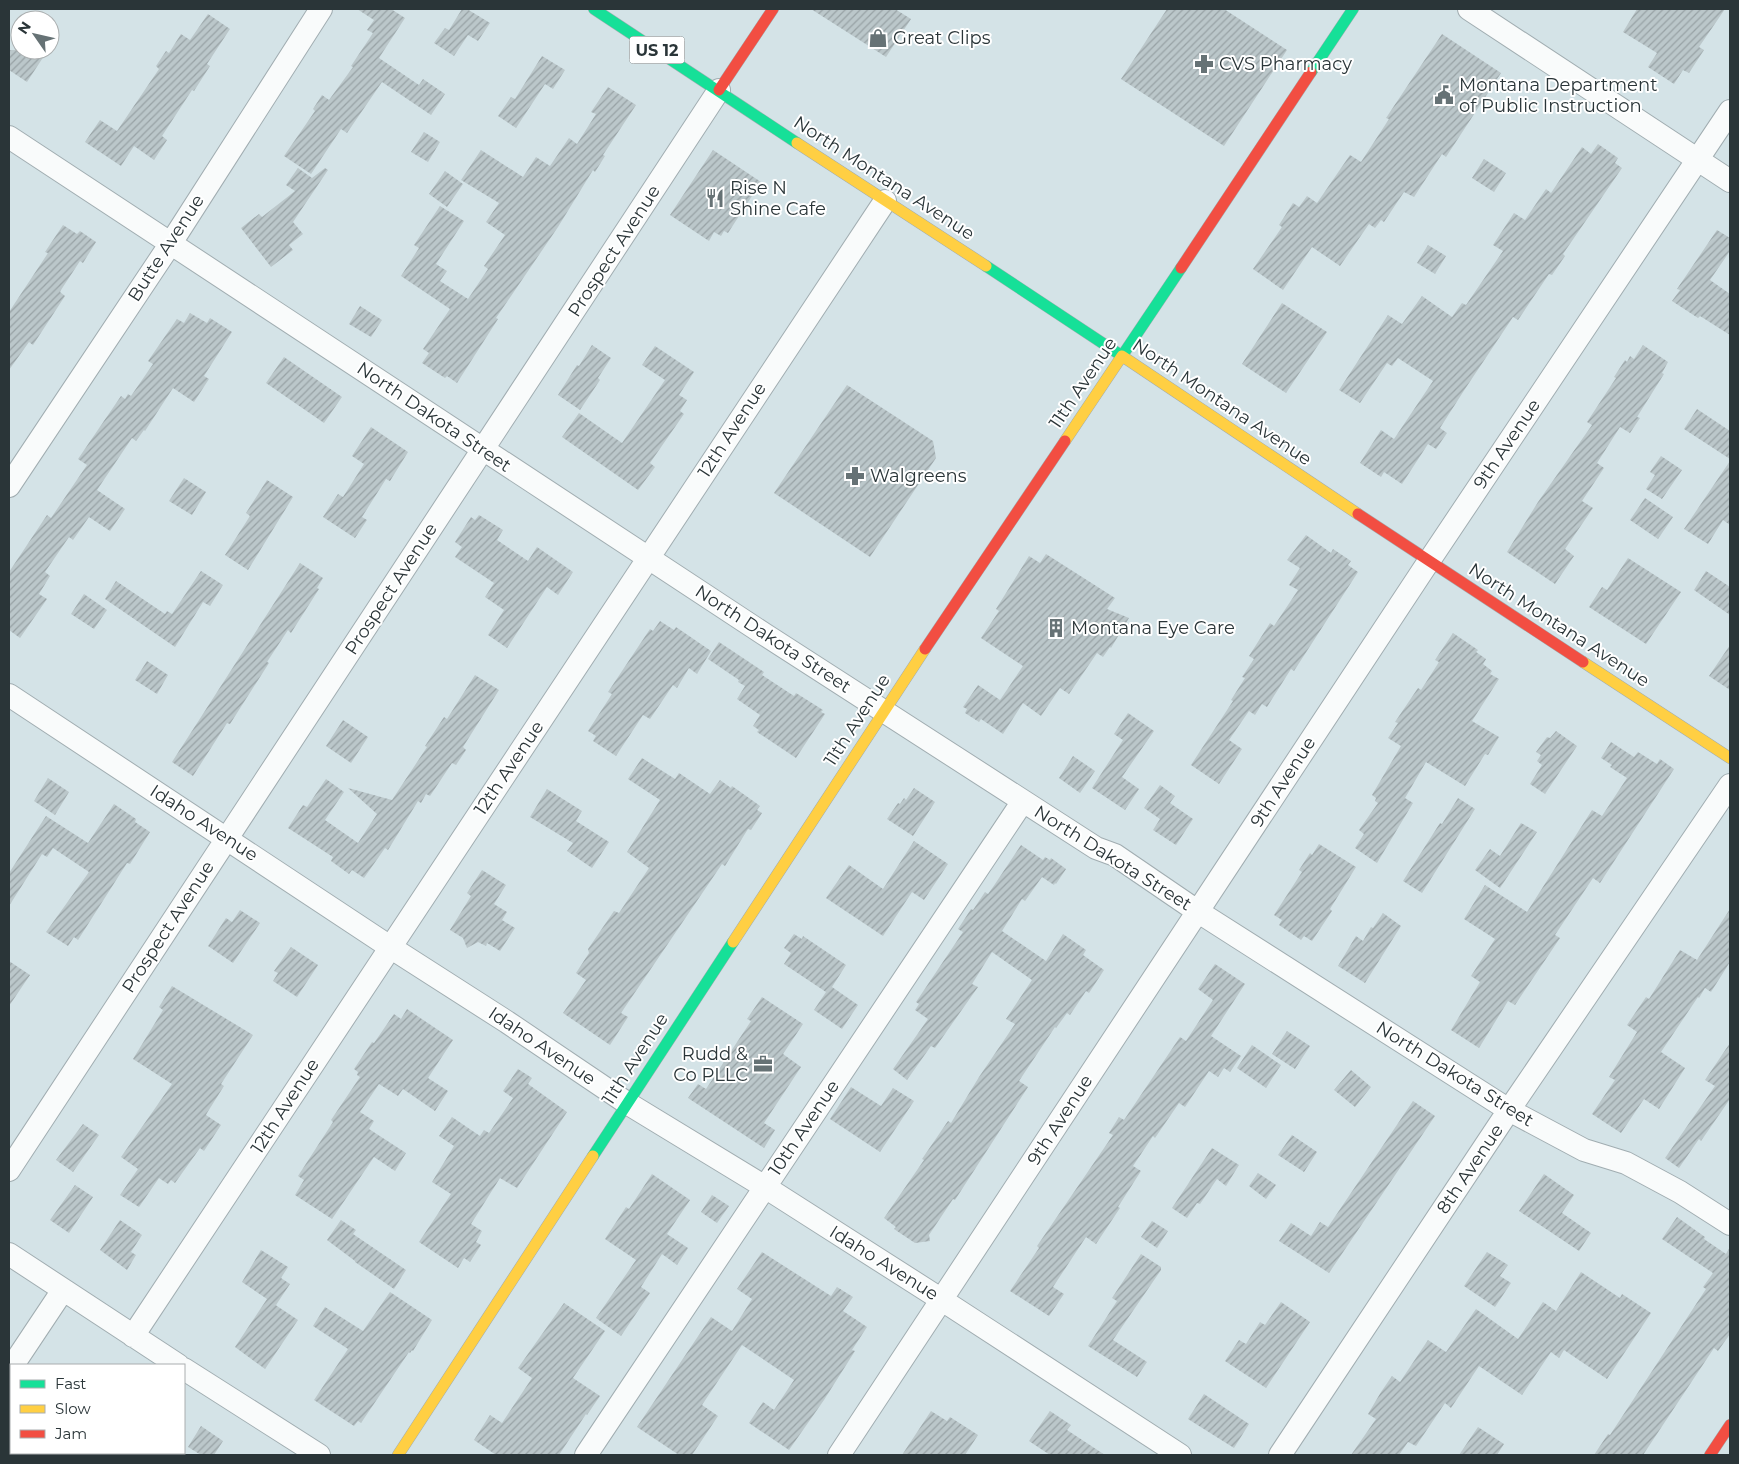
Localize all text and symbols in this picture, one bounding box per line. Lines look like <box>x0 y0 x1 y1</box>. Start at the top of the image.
north arrow <box>10 10 60 60</box>
text: N <box>14 18 35 37</box>
shop icon: Great Clips <box>867 27 889 49</box>
place label: Great Clips <box>893 27 991 49</box>
road number: US 12 <box>630 36 684 64</box>
pharmacy icon: CVS Pharmacy <box>1193 53 1215 75</box>
place label: CVS Pharmacy <box>1219 53 1352 75</box>
place label: Montana Department of Public Instruction <box>1459 74 1657 117</box>
public building icon: Montana Department of Public Instruction <box>1433 84 1455 106</box>
street label: North Montana Avenue <box>789 111 979 245</box>
place label: Rise N Shine Cafe <box>730 177 826 220</box>
street label: Prospect Avenue <box>563 181 665 321</box>
restaurant icon: Rise N Shine Cafe <box>704 187 726 209</box>
street label: Butte Avenue <box>123 190 209 306</box>
street label: 11th Avenue <box>1044 333 1122 433</box>
street label: North Montana Avenue <box>1128 334 1316 470</box>
street label: North Dakota Street <box>353 357 515 477</box>
street label: 12th Avenue <box>693 378 771 482</box>
street label: 9th Avenue <box>1469 395 1545 493</box>
pharmacy icon: Walgreens <box>844 465 866 487</box>
place label: Walgreens <box>870 465 967 487</box>
street label: Prospect Avenue <box>340 519 442 659</box>
street label: North Montana Avenue <box>1464 558 1654 692</box>
street label: North Dakota Street <box>691 580 855 698</box>
building icon: Montana Eye Care <box>1045 617 1067 639</box>
place label: Montana Eye Care <box>1071 617 1235 639</box>
street label: 11th Avenue <box>819 670 895 770</box>
street label: 12th Avenue <box>469 717 549 819</box>
street label: 9th Avenue <box>1246 733 1320 831</box>
street label: Idaho Avenue <box>146 780 262 866</box>
street label: North Dakota Street <box>1030 801 1196 915</box>
street label: Prospect Avenue <box>117 857 219 997</box>
street label: Idaho Avenue <box>484 1002 600 1090</box>
street label: 11th Avenue <box>597 1009 673 1109</box>
street label: North Dakota Street <box>1372 1017 1538 1131</box>
place label: Rudd & Co PLLC <box>673 1043 748 1086</box>
office icon: Rudd & Co PLLC <box>752 1053 774 1075</box>
street label: 12th Avenue <box>246 1054 324 1158</box>
street label: 9th Avenue <box>1023 1071 1097 1169</box>
street label: 10th Avenue <box>764 1076 844 1180</box>
street label: 8th Avenue <box>1432 1120 1508 1218</box>
street label: Idaho Avenue <box>825 1221 943 1305</box>
legend <box>10 1364 185 1454</box>
text: Fast <box>55 1374 86 1393</box>
text: Slow <box>55 1399 91 1418</box>
text: Jam <box>54 1424 87 1443</box>

